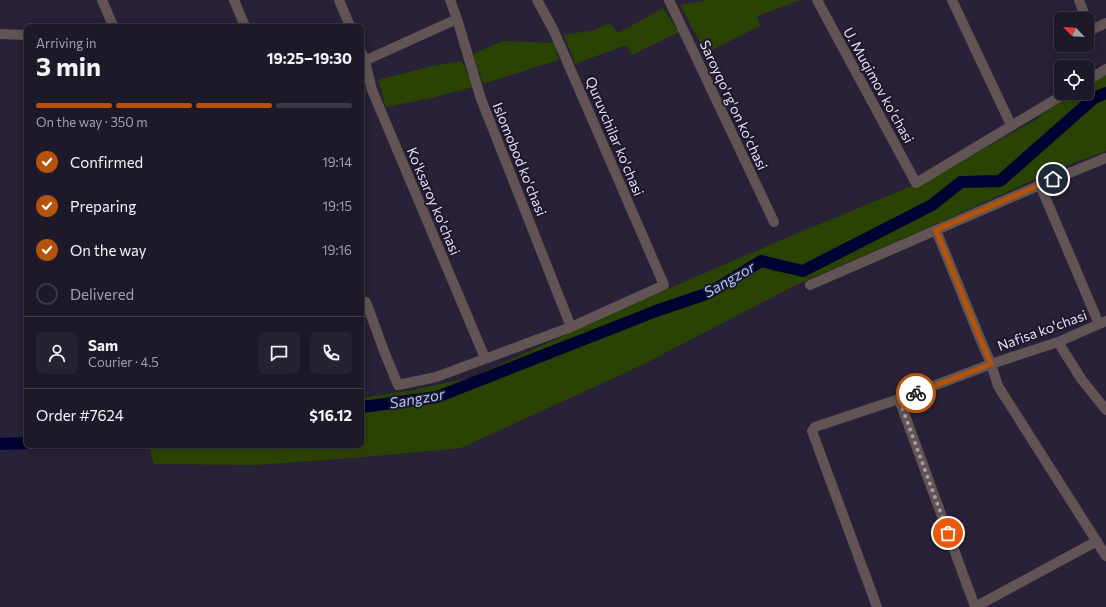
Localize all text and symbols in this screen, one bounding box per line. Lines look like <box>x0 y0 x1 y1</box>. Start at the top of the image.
north arrow <box>1054 12 1094 52</box>
map controls <box>1054 12 1094 100</box>
street label: U. Muqimov ko'chasi <box>840 24 918 146</box>
text: Arriving in <box>36 35 96 51</box>
street label: Saroyqo'rg'on ko'chasi <box>696 37 772 173</box>
text: 19:25–19:30 <box>267 49 352 67</box>
text: 3 min <box>36 50 101 81</box>
button: locate <box>1054 60 1094 100</box>
street label: Quruvchilar ko'chasi <box>582 74 648 198</box>
street label: Islomobod ko'chasi <box>489 100 551 218</box>
text: On the way · 350 m <box>36 114 148 130</box>
street label: Ko'ksaroy ko'chasi <box>404 145 464 257</box>
icon: check <box>36 151 58 173</box>
text: Confirmed <box>70 153 143 171</box>
text: 19:14 <box>322 154 352 170</box>
pin <box>1036 162 1070 196</box>
icon: home <box>1042 168 1064 190</box>
icon: check <box>36 195 58 217</box>
text: Preparing <box>70 197 136 215</box>
text: 19:15 <box>322 198 352 214</box>
icon: check <box>36 239 58 261</box>
text: On the way <box>70 241 147 259</box>
text: 19:16 <box>322 242 352 258</box>
water label: Sangzor <box>700 257 759 301</box>
text: Delivered <box>70 285 134 303</box>
street label: Nafisa ko'chasi <box>995 306 1089 354</box>
button: person <box>36 332 78 374</box>
button: chat <box>258 332 300 374</box>
button: phone <box>310 332 352 374</box>
text: Sam <box>88 336 118 354</box>
text: Courier · 4.5 <box>88 354 159 370</box>
courier <box>896 373 936 413</box>
icon: bike <box>905 382 927 404</box>
water label: Sangzor <box>388 384 447 412</box>
text: Order #7624 <box>36 406 124 424</box>
text: $16.12 <box>309 406 352 424</box>
pin <box>931 516 965 550</box>
icon: bag <box>937 522 959 544</box>

